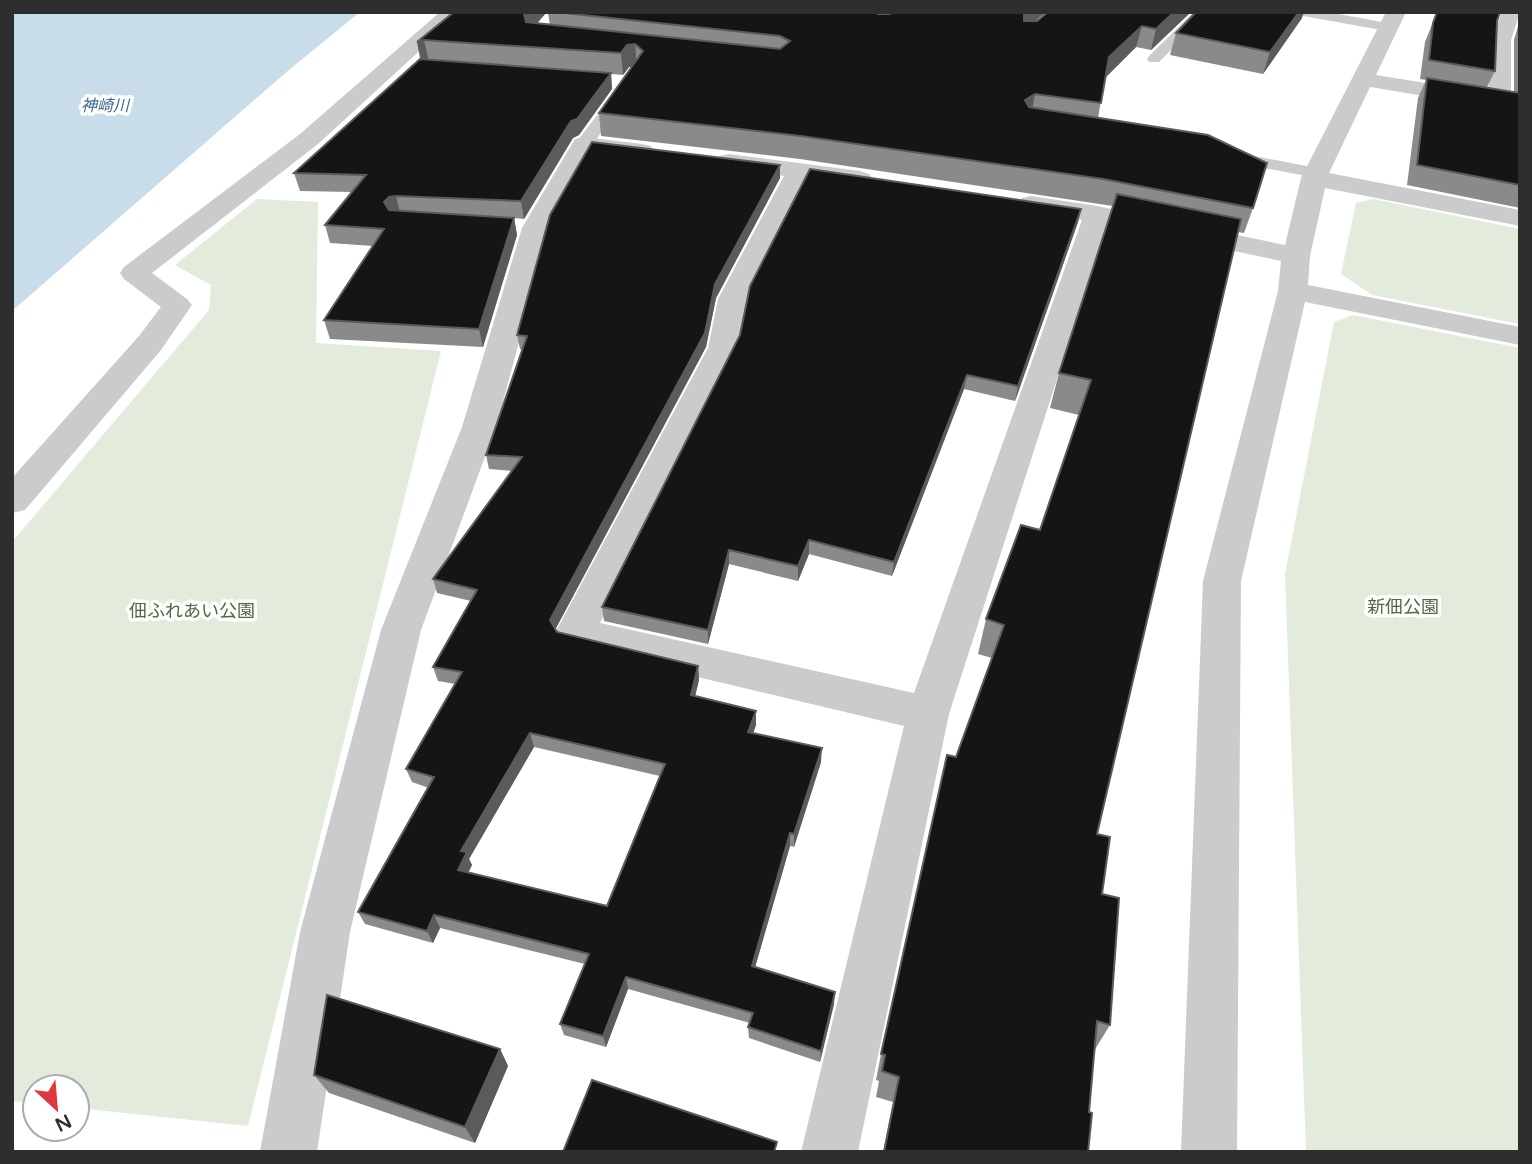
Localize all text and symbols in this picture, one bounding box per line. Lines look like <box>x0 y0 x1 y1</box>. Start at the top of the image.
water label: 神崎川 <box>81 96 131 116</box>
park label: 新佃公園 <box>1367 596 1439 618</box>
park label: 佃ふれあい公園 <box>129 600 255 622</box>
north arrow <box>21 1073 91 1143</box>
text: N <box>51 1109 75 1136</box>

